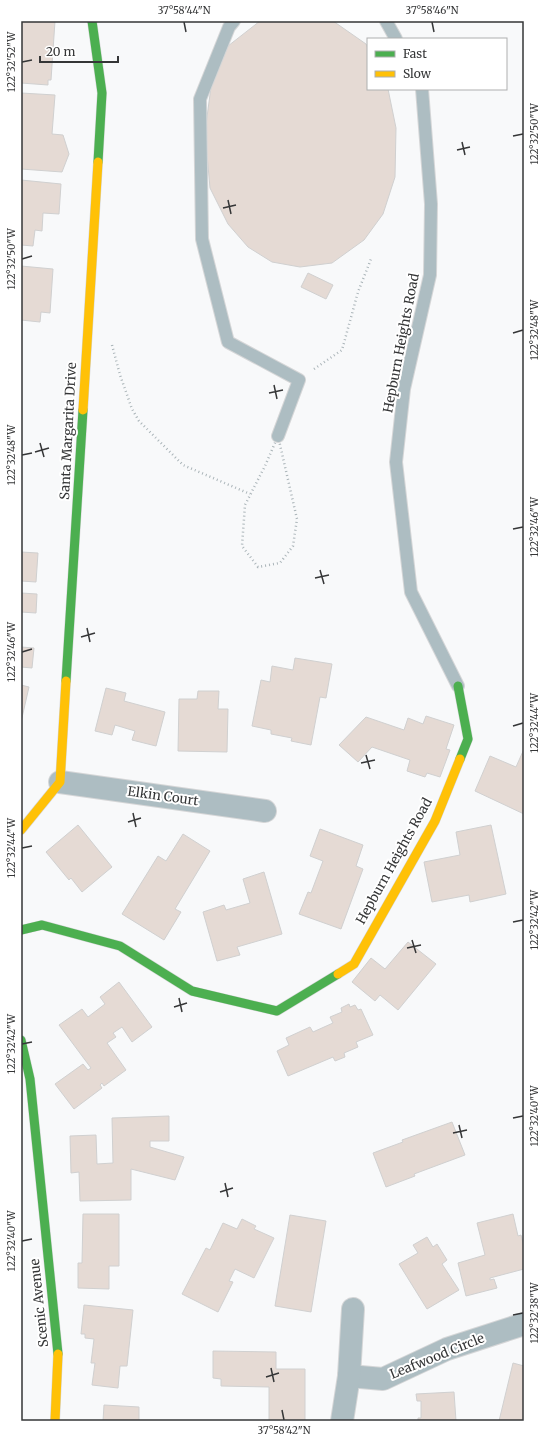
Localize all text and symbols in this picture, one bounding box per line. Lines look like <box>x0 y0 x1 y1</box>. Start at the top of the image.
text: 37°58'44"N <box>158 4 211 17</box>
text: 37°58'46"N <box>406 4 459 17</box>
text: 122°32'52"W <box>5 31 18 92</box>
scale bar <box>40 38 118 64</box>
legend <box>367 38 507 90</box>
text: 20 m <box>46 44 75 59</box>
text: Fast <box>403 46 427 61</box>
text: Slow <box>403 66 432 81</box>
text: 122°32'50"W <box>528 102 541 165</box>
text: 122°32'50"W <box>5 227 18 290</box>
street label: Hepburn Heights Road <box>379 272 423 414</box>
text: 122°32'48"W <box>528 299 541 360</box>
street label: Santa Margarita Drive <box>56 362 80 500</box>
text: 122°32'48"W <box>5 424 18 485</box>
text: 122°32'46"W <box>528 496 541 557</box>
text: 122°32'46"W <box>5 621 18 682</box>
text: 122°32'44"W <box>528 692 541 753</box>
street label: Elkin Court <box>126 783 200 809</box>
street label: Hepburn Heights Road <box>352 795 436 927</box>
text: 122°32'44"W <box>5 817 18 878</box>
text: 122°32'42"W <box>528 889 541 950</box>
text: 122°32'42"W <box>5 1013 18 1074</box>
text: 122°32'40"W <box>528 1085 541 1146</box>
text: 122°32'40"W <box>5 1210 18 1271</box>
street label: Scenic Avenue <box>26 1258 52 1348</box>
text: 122°32'38"W <box>528 1281 541 1344</box>
street label: Leafwood Circle <box>387 1329 487 1383</box>
text: 37°58'42"N <box>258 1424 311 1437</box>

